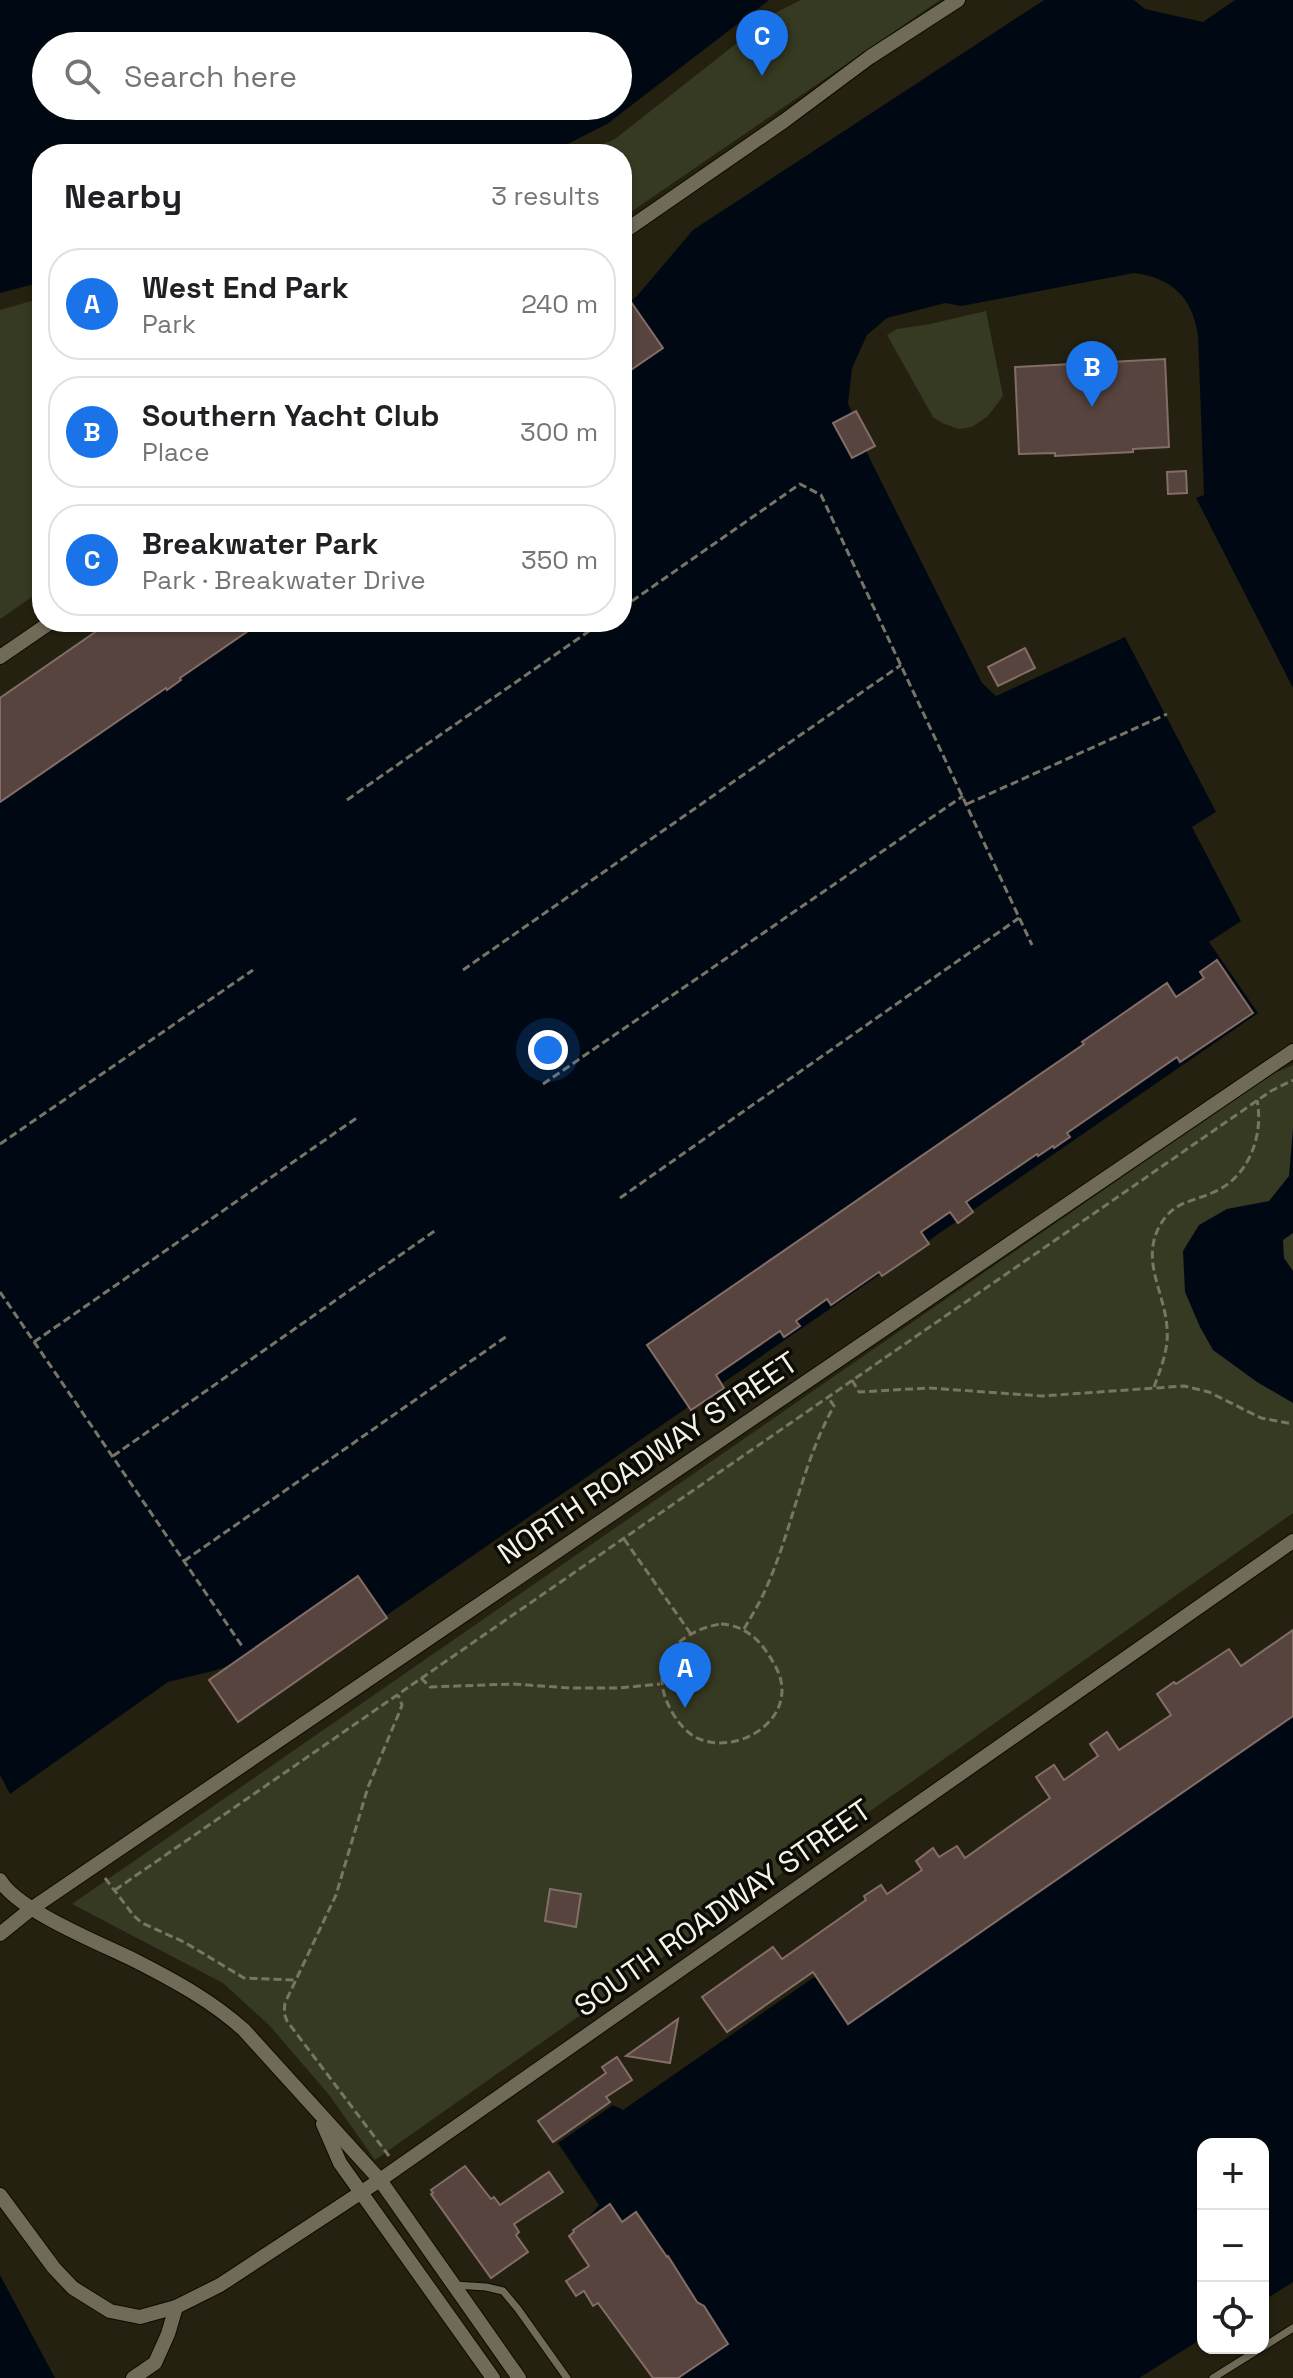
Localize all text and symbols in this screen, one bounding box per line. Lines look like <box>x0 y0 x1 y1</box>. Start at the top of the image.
pin: C <box>736 10 788 76</box>
search box <box>32 32 632 120</box>
icon: search <box>60 54 104 98</box>
text: Search here <box>124 57 297 96</box>
text: Nearby <box>64 175 182 218</box>
text: 3 results <box>491 179 600 213</box>
text: West End Park <box>142 268 349 307</box>
text: A <box>84 287 100 321</box>
text: 240 m <box>521 287 598 321</box>
text: Park <box>142 307 196 341</box>
pin: B <box>1066 341 1118 407</box>
text: Southern Yacht Club <box>142 396 439 435</box>
text: B <box>83 415 101 449</box>
text: 300 m <box>520 415 598 449</box>
text: Place <box>142 435 210 469</box>
text: Breakwater Park <box>142 524 379 563</box>
text: C <box>84 543 100 577</box>
text: 350 m <box>521 543 598 577</box>
text: Park · Breakwater Drive <box>142 563 426 597</box>
your location <box>528 1030 568 1070</box>
street label: NORTH ROADWAY STREET <box>490 1342 805 1573</box>
pin: A <box>659 1642 711 1708</box>
street label: SOUTH ROADWAY STREET <box>567 1790 879 2025</box>
map controls <box>1197 2138 1269 2354</box>
button: + <box>1197 2138 1269 2210</box>
button: − <box>1197 2210 1269 2282</box>
button: locate <box>1197 2282 1269 2354</box>

